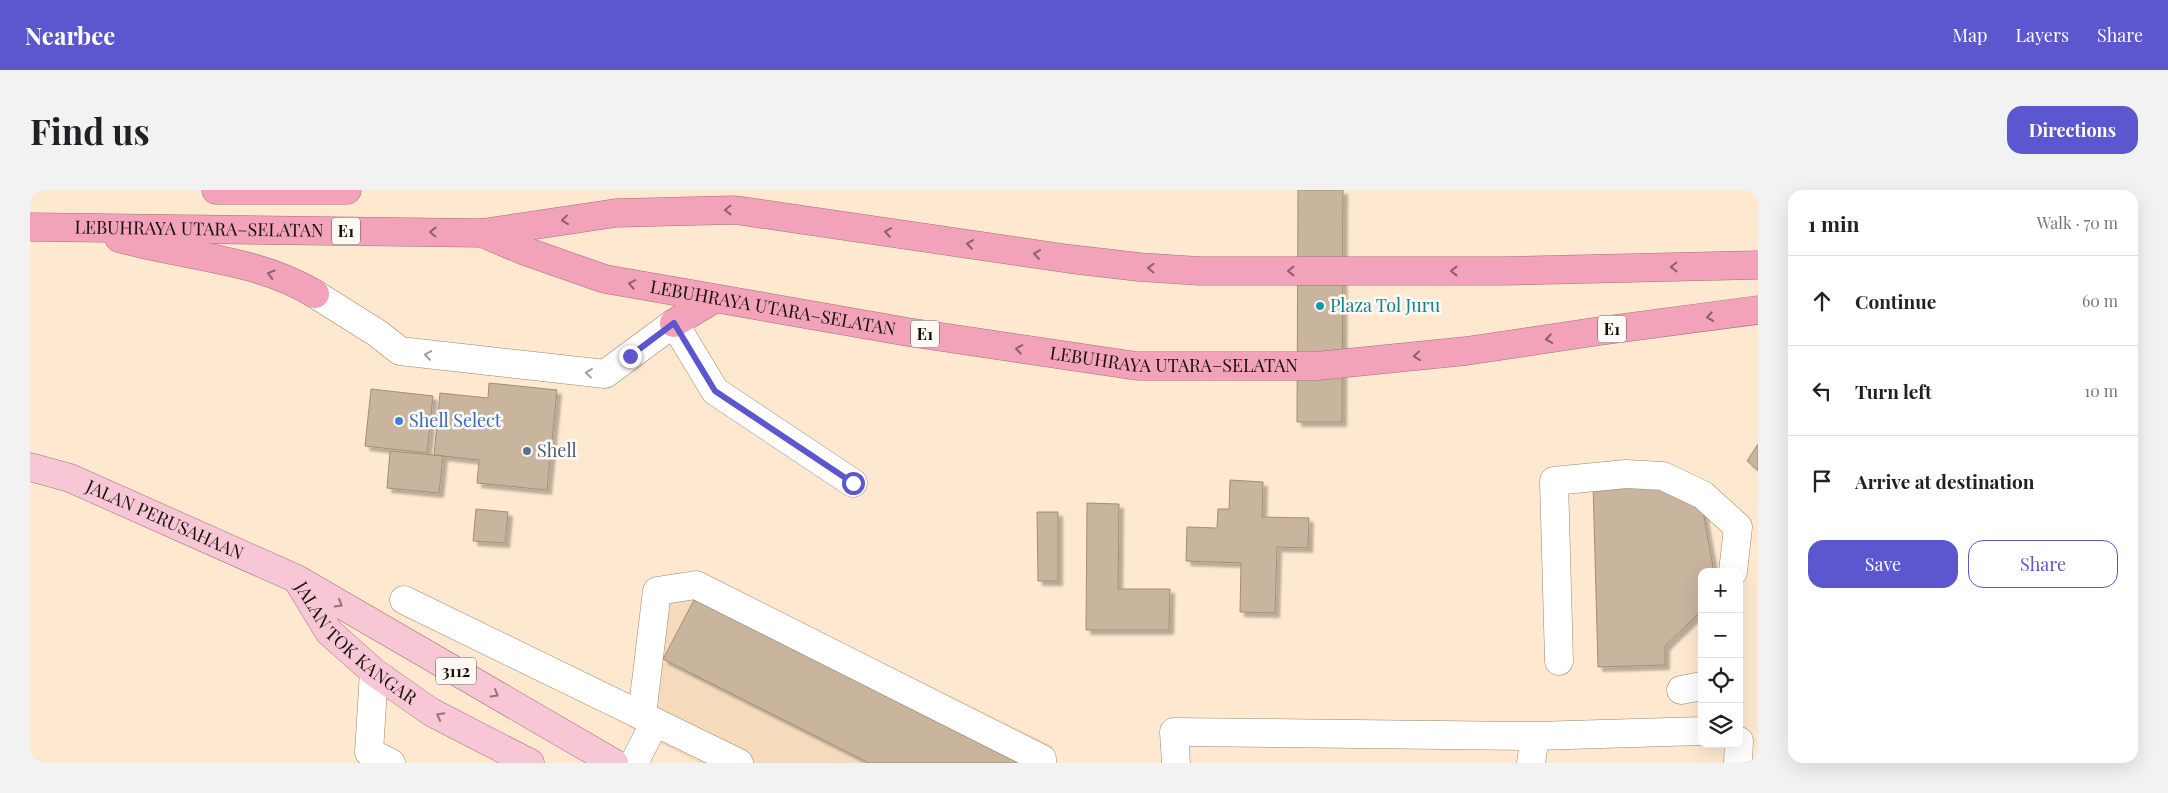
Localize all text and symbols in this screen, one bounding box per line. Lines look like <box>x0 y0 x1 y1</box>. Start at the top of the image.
text: Nearbee <box>25 19 115 51</box>
text: Map <box>1952 23 1987 47</box>
text: Layers <box>2015 23 2069 47</box>
text: Share <box>2097 23 2143 47</box>
button: Directions <box>2007 106 2138 154</box>
text: Find us <box>30 107 150 154</box>
one-way arrow <box>723 205 731 215</box>
text: 1 min <box>1808 209 1859 237</box>
text: Walk · 70 m <box>2037 212 2118 233</box>
one-way arrow <box>561 214 569 225</box>
street label: LEBUHRAYA UTARA–SELATAN <box>74 215 324 242</box>
road number: E1 <box>332 217 360 244</box>
one-way arrow <box>429 227 436 237</box>
one-way arrow <box>884 227 892 238</box>
one-way arrow <box>966 240 975 250</box>
one-way arrow <box>1033 250 1042 260</box>
one-way arrow <box>1670 262 1678 272</box>
one-way arrow <box>1147 263 1155 274</box>
one-way arrow <box>1287 266 1294 276</box>
one-way arrow <box>1449 266 1457 276</box>
one-way arrow <box>268 269 276 279</box>
street label: LEBUHRAYA UTARA–SELATAN <box>648 274 898 341</box>
one-way arrow <box>627 279 636 290</box>
icon: ahead <box>1808 287 1836 315</box>
text: Continue <box>1855 288 1936 314</box>
text: 60 m <box>2082 290 2118 311</box>
place label: Plaza Tol Juru <box>1330 293 1441 317</box>
marker: Plaza Tol Juru <box>1314 300 1326 312</box>
one-way arrow <box>1705 311 1714 321</box>
road number: E1 <box>1598 316 1626 342</box>
road number: E1 <box>911 320 939 348</box>
one-way arrow <box>1544 333 1553 343</box>
street label: LEBUHRAYA UTARA–SELATAN <box>1048 340 1298 377</box>
route end <box>619 345 642 368</box>
one-way arrow <box>1015 345 1023 355</box>
one-way arrow <box>424 350 432 361</box>
one-way arrow <box>1413 350 1421 361</box>
one-way arrow <box>585 368 593 379</box>
icon: left <box>1808 377 1836 405</box>
text: Turn left <box>1855 378 1932 404</box>
text: 10 m <box>2084 380 2118 401</box>
place label: Shell Select <box>409 408 502 432</box>
marker: Shell Select <box>393 415 405 427</box>
place label: Shell <box>537 438 577 462</box>
marker: Shell <box>521 445 533 457</box>
icon: arrive <box>1808 467 1836 495</box>
text: Arrive at destination <box>1855 468 2035 494</box>
route start <box>842 472 865 495</box>
street label: JALAN PERUSAHAAN <box>81 473 248 565</box>
button: Save <box>1808 540 1958 588</box>
button: Share <box>1968 540 2118 588</box>
map controls <box>1698 568 1743 748</box>
button: + <box>1698 568 1743 613</box>
street label: JALAN TOK KANGAR <box>290 576 422 710</box>
one-way arrow <box>334 597 343 607</box>
button: − <box>1698 613 1743 658</box>
road number: 3112 <box>436 658 476 684</box>
button: locate <box>1698 658 1743 703</box>
one-way arrow <box>489 688 498 698</box>
button: layers <box>1698 703 1743 748</box>
one-way arrow <box>436 712 445 722</box>

